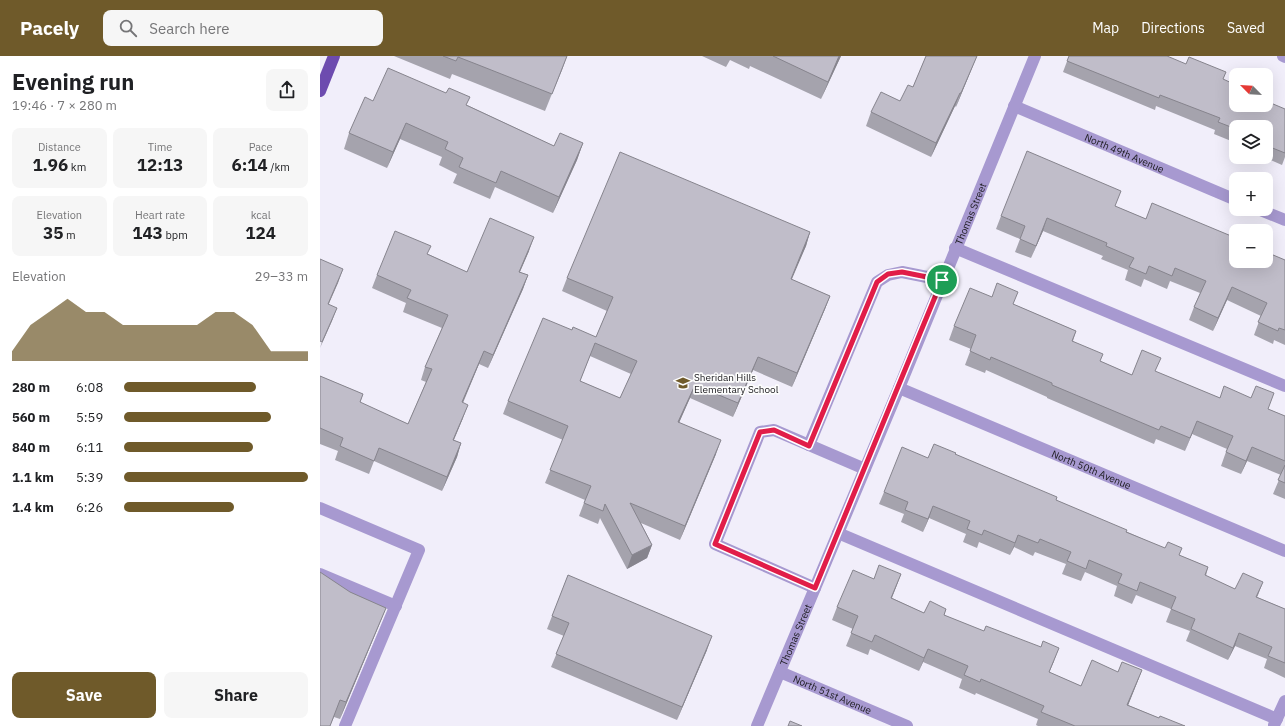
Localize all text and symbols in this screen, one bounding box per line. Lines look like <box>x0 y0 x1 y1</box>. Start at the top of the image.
search box <box>103 10 383 46</box>
text: Pacely <box>20 16 79 40</box>
icon: search <box>117 17 139 39</box>
text: Search here <box>149 19 230 38</box>
text: Map <box>1092 19 1119 37</box>
text: Directions <box>1141 19 1205 37</box>
text: Saved <box>1227 19 1265 37</box>
text: Evening run <box>12 67 134 96</box>
north arrow <box>1229 68 1273 112</box>
map controls <box>1229 68 1273 268</box>
button: share <box>266 69 308 111</box>
text: 19:46 · 7 × 280 m <box>12 97 117 114</box>
button: layers <box>1229 120 1273 164</box>
street label: North 49th Avenue <box>1083 131 1166 176</box>
text: Distance <box>38 140 81 154</box>
text: Time <box>148 140 172 154</box>
text: Pace <box>249 140 273 154</box>
text: 1.96 <box>32 154 68 176</box>
text: 12:13 <box>137 154 183 176</box>
text: 6:14 <box>231 154 268 176</box>
text: km <box>68 160 86 174</box>
text: /km <box>268 160 290 174</box>
button: + <box>1229 172 1273 216</box>
street label: Thomas Street <box>952 180 990 247</box>
text: Elevation <box>37 208 82 222</box>
text: Heart rate <box>135 208 185 222</box>
text: kcal <box>251 208 271 222</box>
text: 35 <box>43 222 63 244</box>
text: 143 <box>132 222 163 244</box>
text: 124 <box>245 222 276 244</box>
button: − <box>1229 224 1273 268</box>
text: m <box>63 228 76 242</box>
text: bpm <box>163 228 188 242</box>
pin <box>925 263 959 297</box>
text: Elevation <box>12 268 66 285</box>
text: 29–33 m <box>255 268 308 285</box>
icon: arrive <box>931 269 953 291</box>
place label: Sheridan Hills Elementary School <box>694 371 779 396</box>
school or university icon: Sheridan Hills Elementary School <box>675 375 691 391</box>
text: 280 m <box>12 379 50 396</box>
text: 6:08 <box>76 379 103 396</box>
text: 560 m <box>12 409 50 426</box>
text: 5:59 <box>76 409 103 426</box>
text: 840 m <box>12 439 50 456</box>
text: 6:11 <box>76 439 103 456</box>
street label: North 50th Avenue <box>1050 447 1133 492</box>
text: 1.1 km <box>12 469 54 486</box>
text: 5:39 <box>76 469 103 486</box>
text: 1.4 km <box>12 499 54 516</box>
text: 6:26 <box>76 499 103 516</box>
street label: Thomas Street <box>777 602 815 668</box>
button: Save <box>12 672 156 718</box>
button: Share <box>164 672 308 718</box>
street label: North 51st Avenue <box>791 672 874 717</box>

